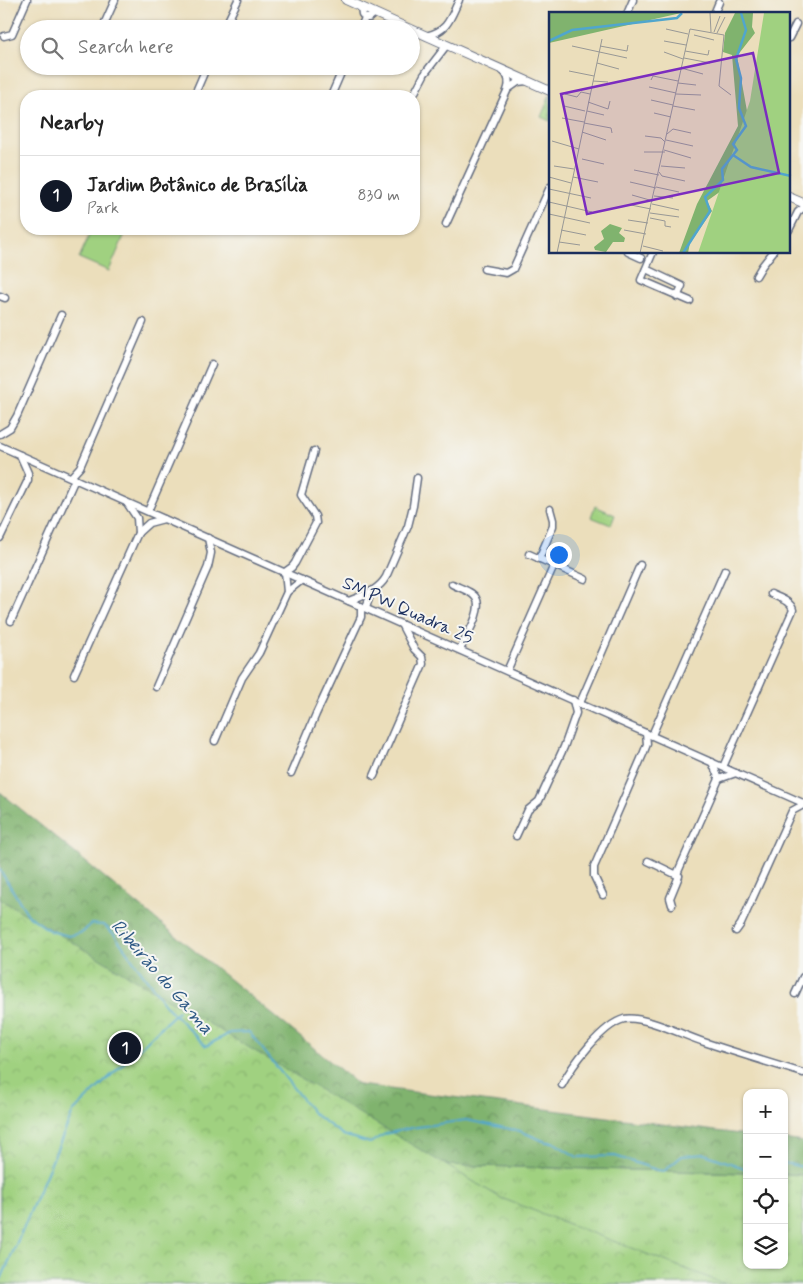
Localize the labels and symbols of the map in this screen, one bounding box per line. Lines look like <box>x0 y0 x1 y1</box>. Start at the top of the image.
inset map <box>549 12 790 254</box>
your location <box>546 542 572 568</box>
street label: SMPW Quadra 25 <box>338 571 477 651</box>
water label: Ribeirão do Gama <box>105 914 219 1040</box>
pin: 1 <box>109 1029 141 1067</box>

